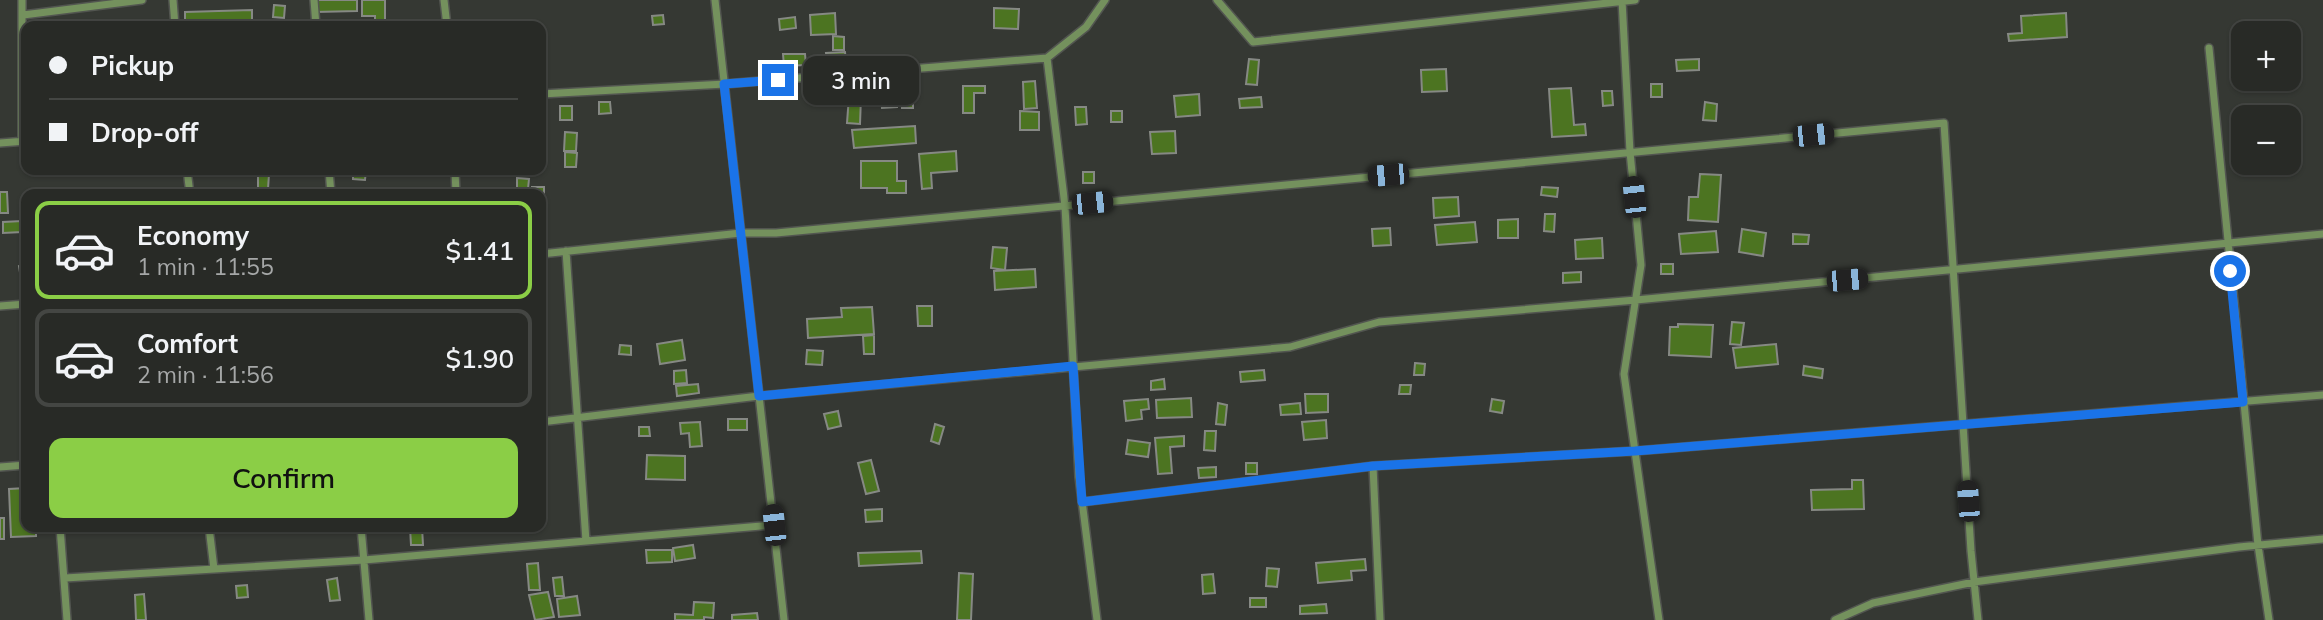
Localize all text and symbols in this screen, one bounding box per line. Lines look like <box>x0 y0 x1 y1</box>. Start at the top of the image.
map controls <box>2231 21 2301 175</box>
button: + <box>2231 21 2301 91</box>
text: Pickup <box>91 49 174 82</box>
callout: 3 min <box>802 56 918 104</box>
route end <box>762 64 794 96</box>
text: 3 min <box>831 66 891 95</box>
button: − <box>2231 105 2301 175</box>
text: Drop-off <box>91 116 198 149</box>
car <box>1792 122 1835 148</box>
car <box>1367 163 1410 187</box>
car <box>1622 175 1647 219</box>
car <box>1071 190 1114 216</box>
icon: car <box>53 219 116 282</box>
text: Economy <box>137 219 249 252</box>
text: $1.41 <box>445 234 514 267</box>
text: 1 min · 11:55 <box>137 252 274 281</box>
route start <box>2214 255 2246 287</box>
car <box>1826 268 1869 292</box>
icon: car <box>53 327 116 390</box>
text: Comfort <box>137 327 238 360</box>
text: $1.90 <box>445 342 514 375</box>
text: 2 min · 11:56 <box>137 360 274 389</box>
button: Confirm <box>49 438 518 518</box>
car <box>1957 479 1980 523</box>
car <box>762 503 787 547</box>

